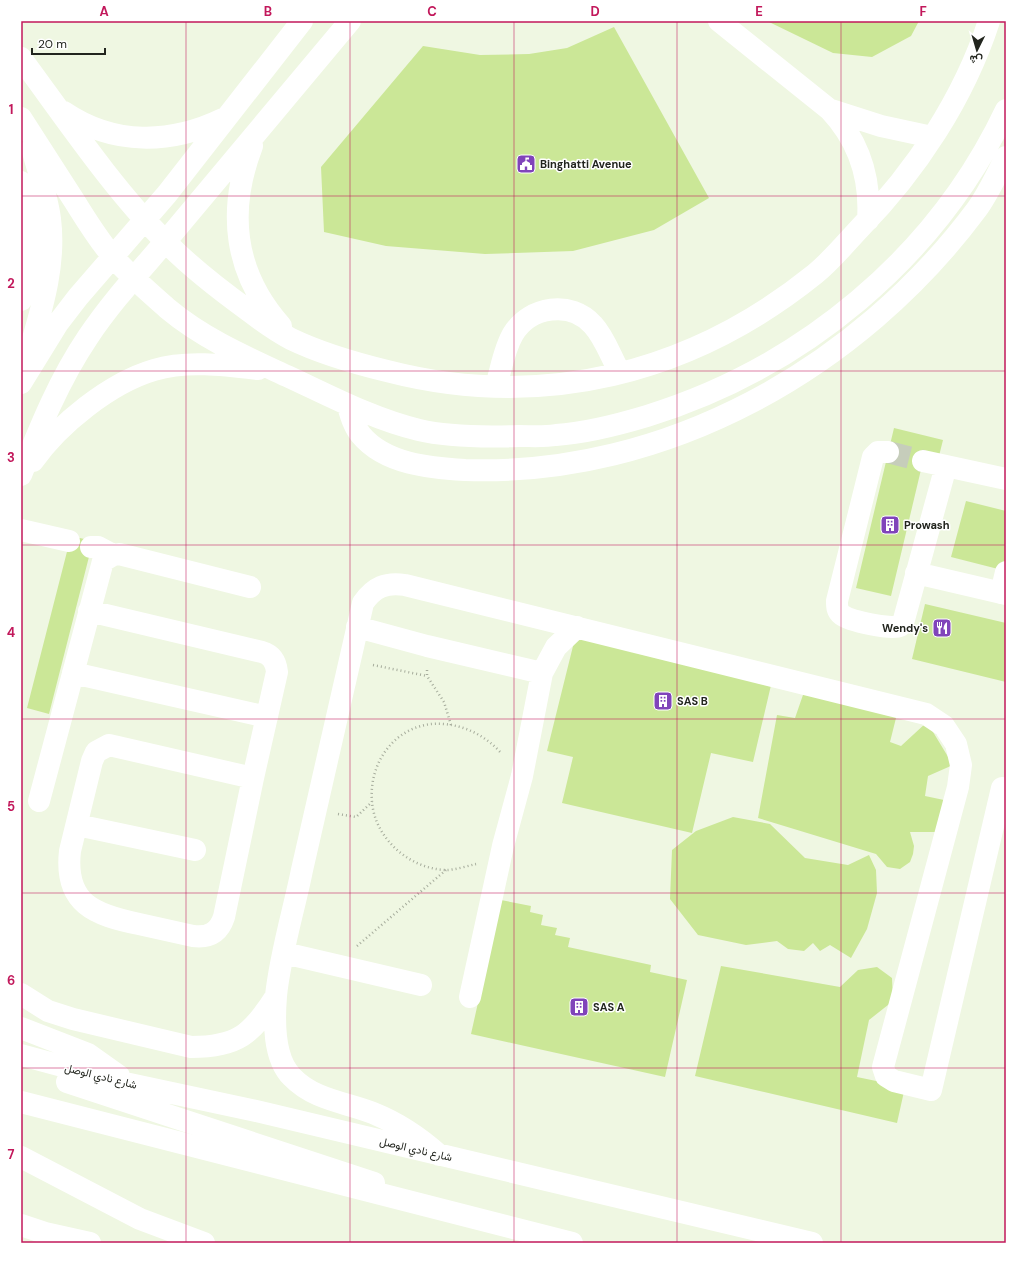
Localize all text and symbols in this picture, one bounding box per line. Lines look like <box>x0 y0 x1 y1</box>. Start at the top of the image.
text: A <box>99 3 109 20</box>
text: B <box>264 3 272 20</box>
text: C <box>427 3 437 20</box>
text: D <box>590 3 600 20</box>
text: E <box>755 3 763 20</box>
text: F <box>919 3 927 20</box>
scale bar <box>32 30 105 56</box>
north arrow <box>957 30 997 70</box>
text: 20 m <box>38 36 67 52</box>
text: ش <box>969 52 983 68</box>
text: 1 <box>9 101 13 118</box>
public building icon: Binghatti Avenue <box>515 153 537 175</box>
place label: Binghatti Avenue <box>540 157 632 171</box>
text: 2 <box>7 275 15 292</box>
text: 3 <box>7 449 15 466</box>
building icon: Prowash <box>879 514 901 536</box>
place label: Prowash <box>904 518 950 532</box>
restaurant icon: Wendy's <box>931 617 953 639</box>
place label: Wendy's <box>882 621 928 635</box>
text: 4 <box>7 624 15 641</box>
building icon: SAS B <box>652 690 674 712</box>
place label: SAS B <box>677 694 708 708</box>
text: 5 <box>7 798 15 815</box>
text: 6 <box>7 972 15 989</box>
building icon: SAS A <box>568 996 590 1018</box>
place label: SAS A <box>593 1000 625 1014</box>
street label: شارع نادي الوصل <box>63 1060 139 1095</box>
street label: شارع نادي الوصل <box>378 1134 454 1167</box>
text: 7 <box>8 1146 15 1163</box>

